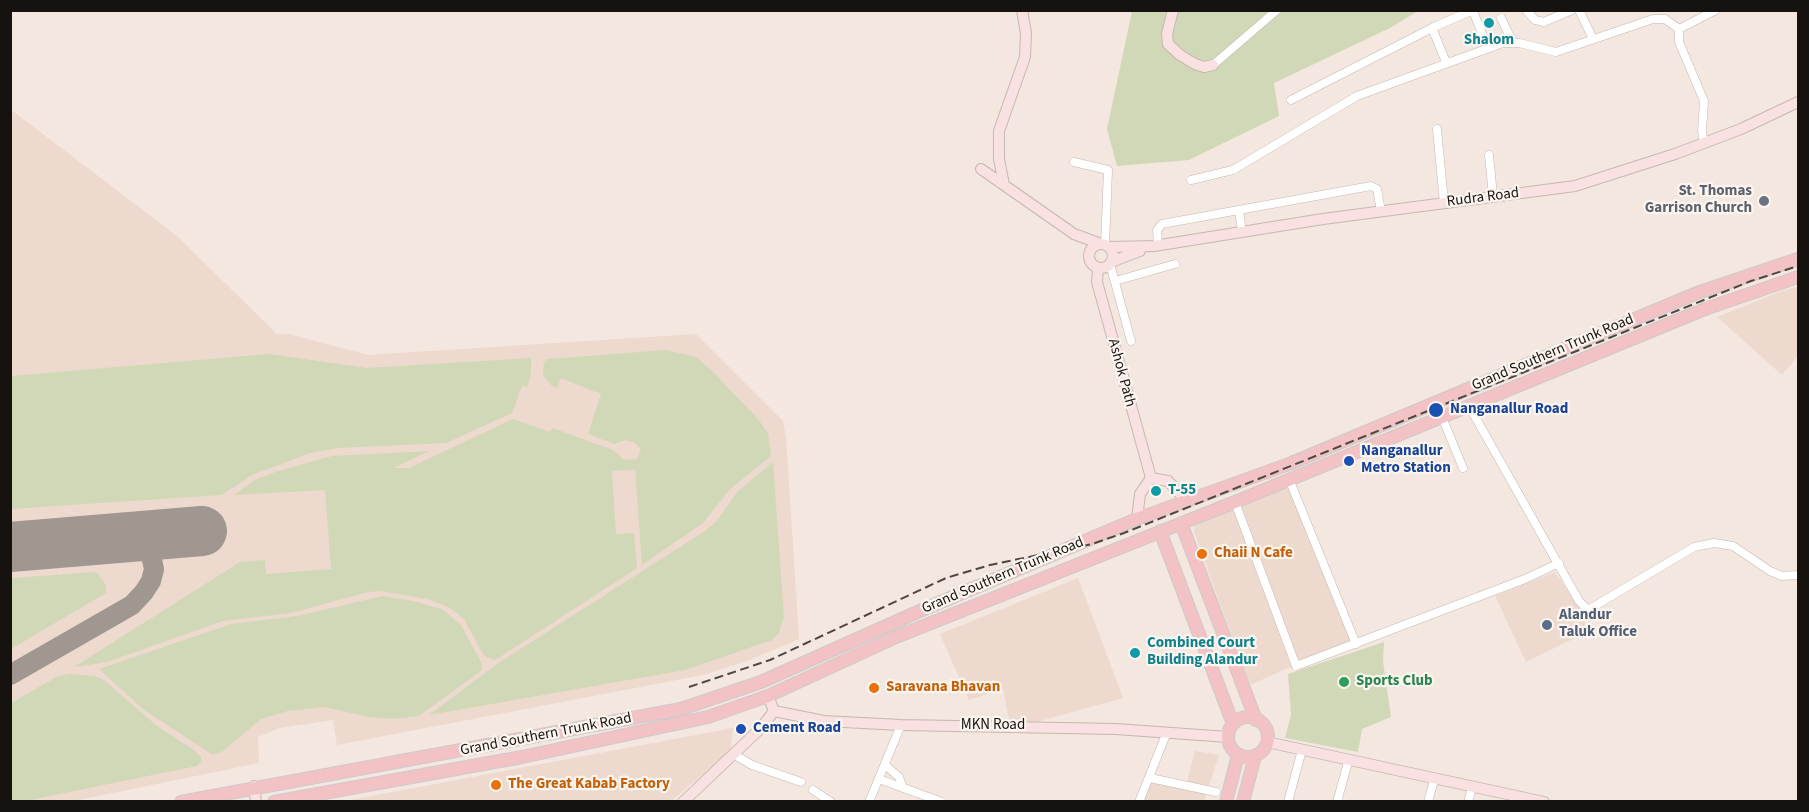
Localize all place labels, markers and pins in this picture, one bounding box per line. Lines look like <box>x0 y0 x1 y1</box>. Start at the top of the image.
marker: Shalom <box>1482 16 1496 30</box>
place label: Shalom <box>1464 32 1514 50</box>
place label: St. Thomas Garrison Church <box>1645 183 1752 218</box>
marker: St. Thomas Garrison Church <box>1757 194 1771 208</box>
marker: Nanganallur Road <box>1427 401 1445 419</box>
place label: Nanganallur Road <box>1450 401 1568 419</box>
place label: Nanganallur Metro Station <box>1361 443 1451 478</box>
marker: Nanganallur Metro Station <box>1342 454 1356 468</box>
place label: T-55 <box>1168 482 1196 500</box>
marker: T-55 <box>1149 484 1163 498</box>
place label: Chaii N Cafe <box>1214 545 1293 563</box>
marker: Chaii N Cafe <box>1195 547 1209 561</box>
place label: Alandur Taluk Office <box>1559 607 1637 642</box>
marker: Alandur Taluk Office <box>1540 618 1554 632</box>
place label: Combined Court Building Alandur <box>1147 635 1258 670</box>
marker: Combined Court Building Alandur <box>1128 646 1142 660</box>
place label: Sports Club <box>1356 673 1433 691</box>
marker: Sports Club <box>1337 675 1351 689</box>
place label: Saravana Bhavan <box>886 679 1000 697</box>
marker: Saravana Bhavan <box>867 681 881 695</box>
place label: Cement Road <box>753 720 841 738</box>
marker: Cement Road <box>734 722 748 736</box>
place label: The Great Kabab Factory <box>508 776 670 794</box>
marker: The Great Kabab Factory <box>489 778 503 792</box>

